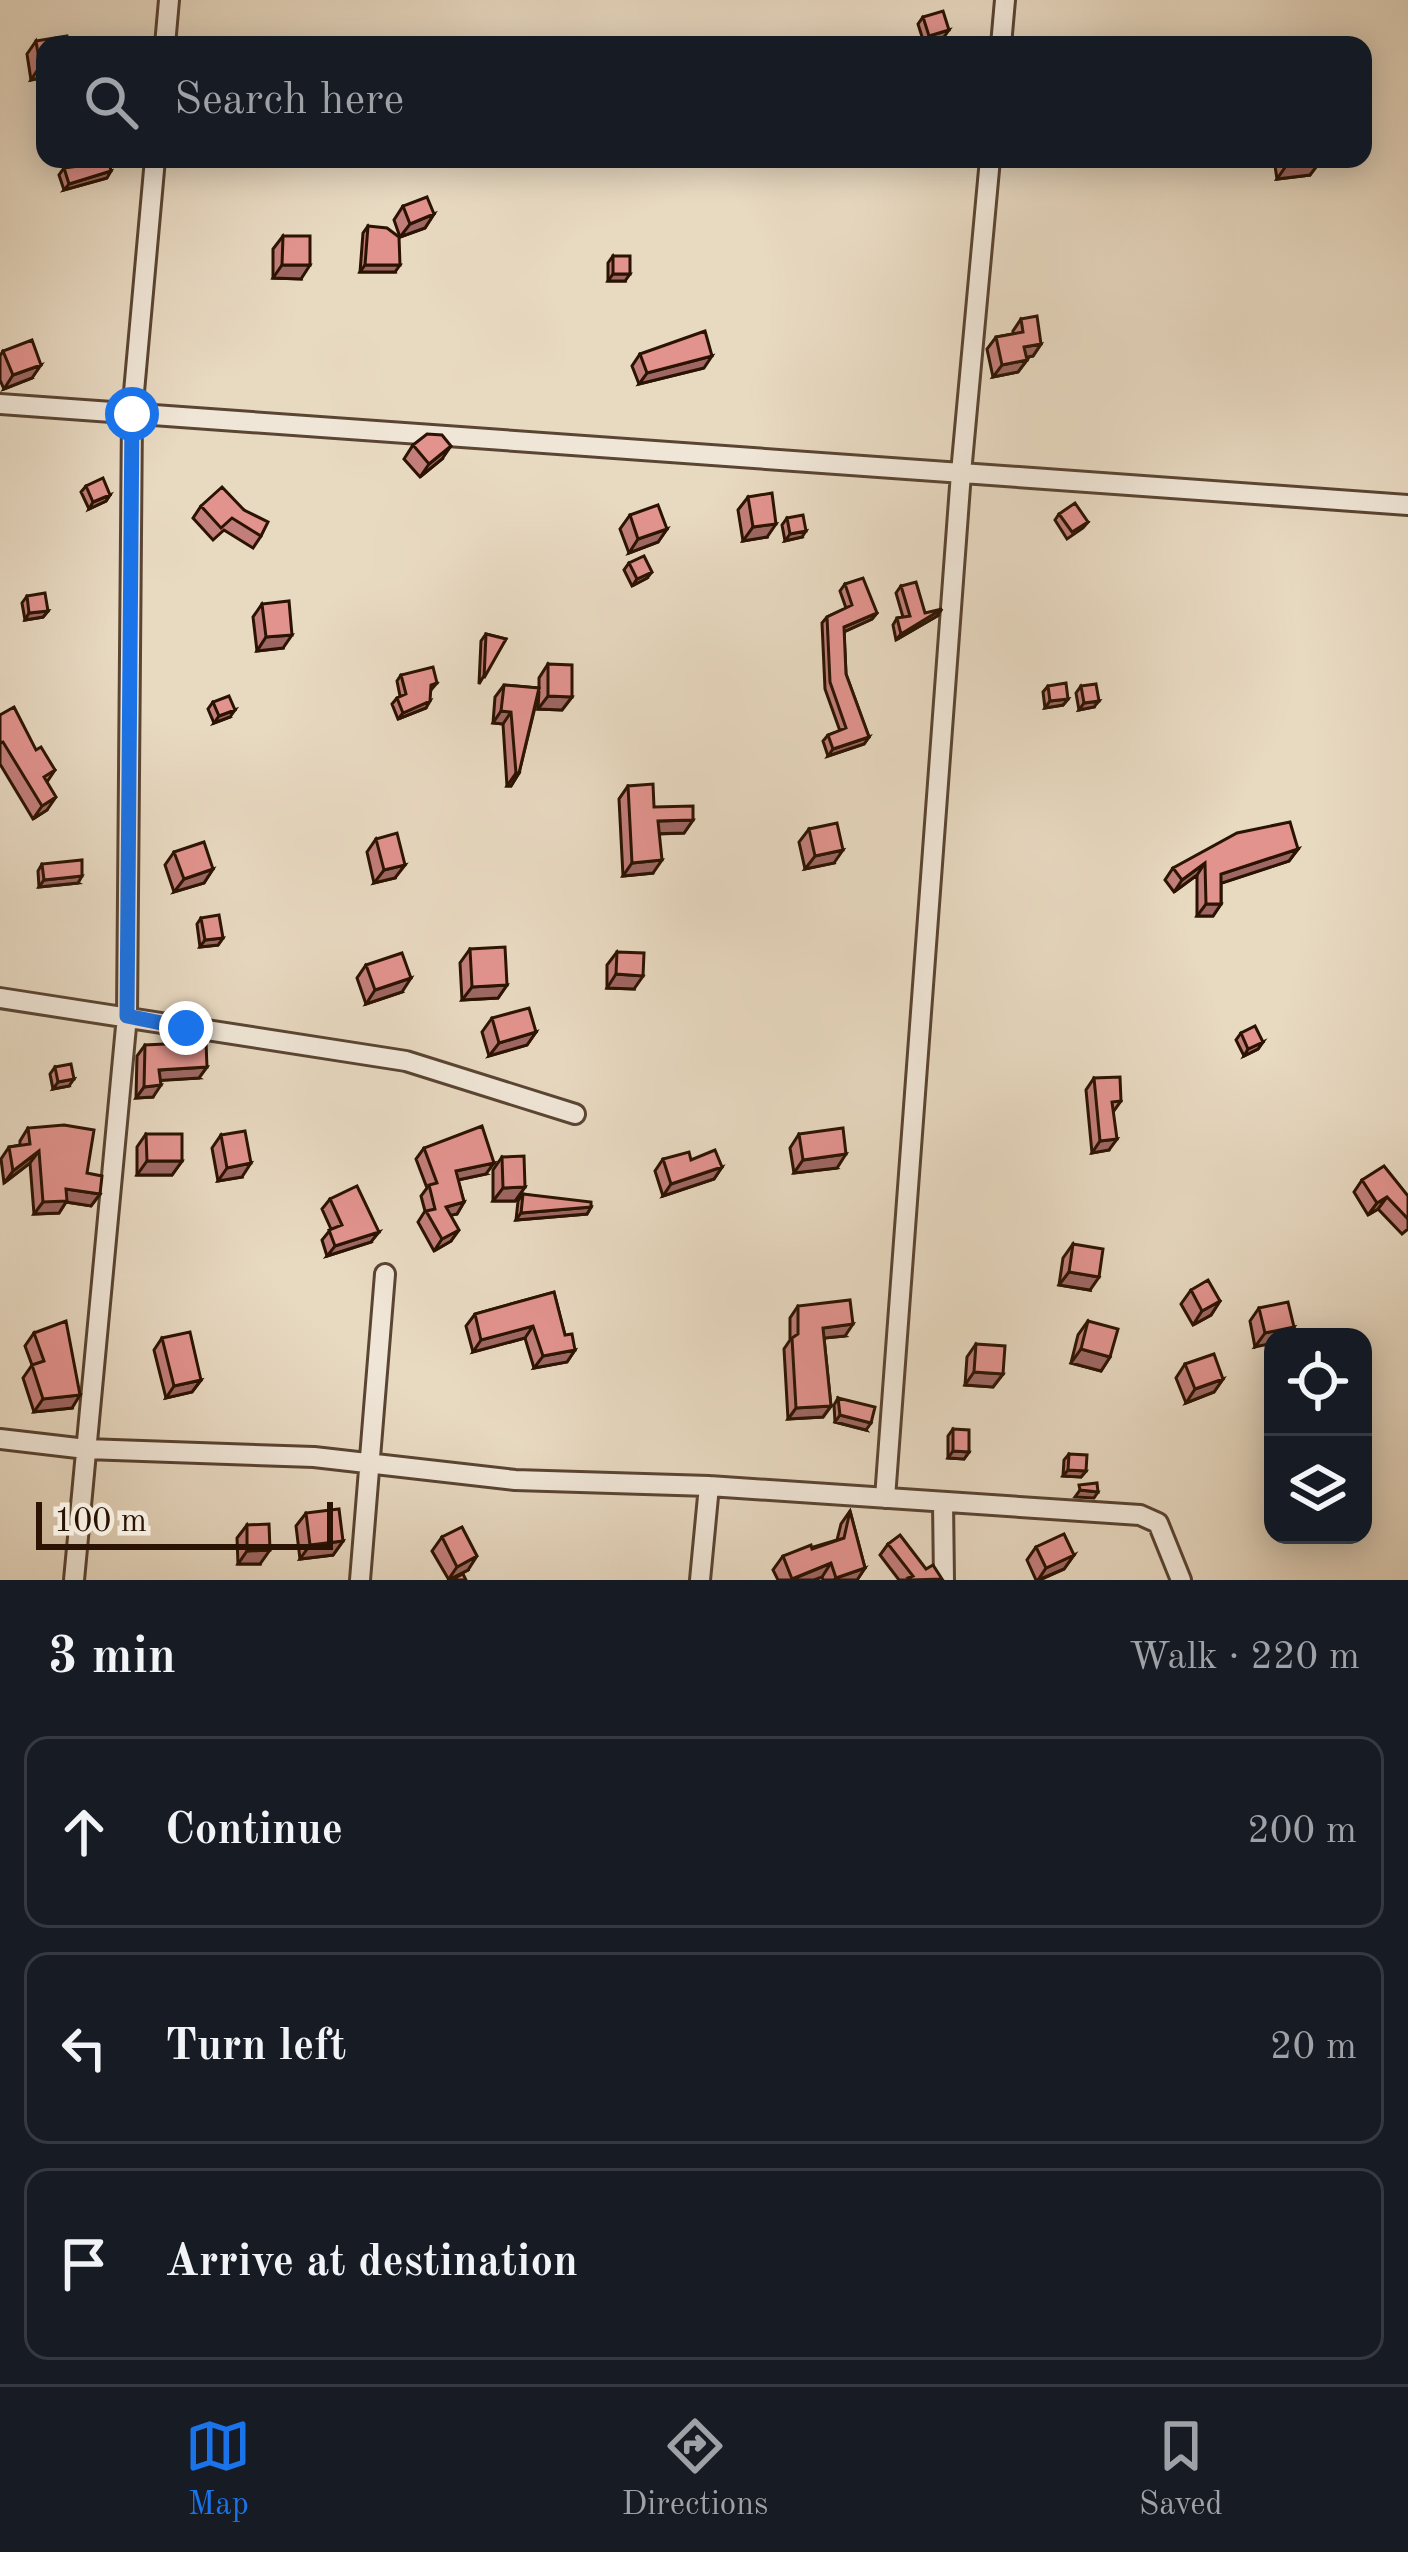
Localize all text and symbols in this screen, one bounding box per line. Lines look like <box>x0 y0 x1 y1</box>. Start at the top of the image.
search box <box>36 36 1372 168</box>
icon: search <box>78 69 144 135</box>
text: Search here <box>174 79 404 124</box>
route start <box>105 387 159 441</box>
route end <box>159 1001 213 1055</box>
map controls <box>1264 1328 1372 1544</box>
button: locate <box>1264 1328 1372 1436</box>
button: layers <box>1264 1436 1372 1544</box>
scale bar <box>36 1496 333 1549</box>
text: 100 m <box>54 1506 147 1539</box>
text: 3 min <box>48 1633 176 1684</box>
text: Walk · 220 m <box>1129 1638 1360 1677</box>
icon: ahead <box>51 1799 117 1865</box>
text: Continue <box>165 1809 343 1854</box>
text: 200 m <box>1247 1812 1357 1851</box>
icon: left <box>51 2015 117 2081</box>
text: Turn left <box>165 2025 346 2070</box>
text: 20 m <box>1270 2028 1357 2067</box>
icon: arrive <box>51 2231 117 2297</box>
text: Arrive at destination <box>165 2241 578 2286</box>
tab: Map <box>185 2413 251 2526</box>
tab: Directions <box>622 2413 768 2526</box>
tab: Saved <box>1139 2413 1223 2526</box>

